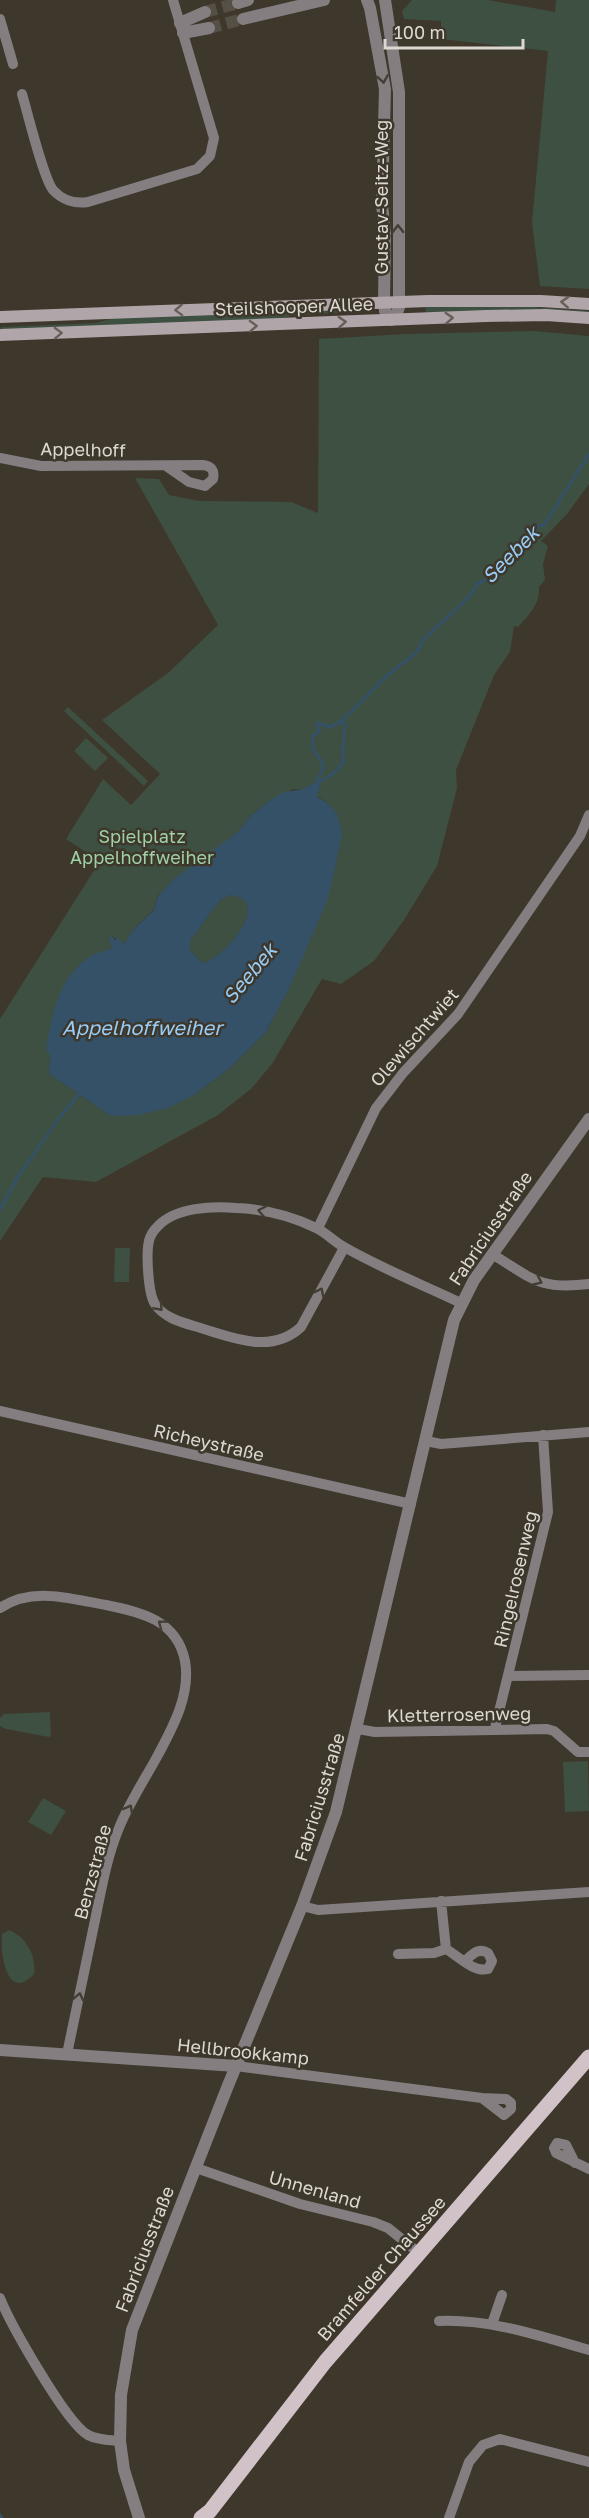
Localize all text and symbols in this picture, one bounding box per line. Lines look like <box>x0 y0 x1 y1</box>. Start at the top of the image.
scale bar <box>385 12 523 50</box>
text: 100 m <box>394 21 445 43</box>
one-way arrow <box>376 74 389 84</box>
street label: Gustav-Seitz-Weg <box>370 120 392 274</box>
one-way arrow <box>392 225 404 234</box>
street label: Steilshooper Allee <box>214 292 374 320</box>
one-way arrow <box>560 296 569 309</box>
one-way arrow <box>175 304 184 317</box>
one-way arrow <box>444 311 453 324</box>
one-way arrow <box>338 315 347 328</box>
one-way arrow <box>249 319 258 332</box>
one-way arrow <box>54 326 63 339</box>
street label: Appelhoff <box>40 437 126 461</box>
water label: Seebek <box>476 518 546 588</box>
park label: Spielplatz Appelhoffweiher <box>70 825 214 868</box>
water label: Seebek <box>217 936 283 1008</box>
street label: Olewischtwiet <box>365 983 463 1091</box>
water label: Appelhoffweiher <box>62 1015 225 1039</box>
street label: Fabriciusstraße <box>444 1167 536 1289</box>
one-way arrow <box>257 1205 267 1218</box>
one-way arrow <box>531 1274 542 1286</box>
one-way arrow <box>313 1287 324 1298</box>
one-way arrow <box>152 1300 163 1311</box>
street label: Richeystraße <box>152 1419 266 1465</box>
street label: Ringelrosenweg <box>489 1508 541 1650</box>
one-way arrow <box>157 1620 168 1631</box>
street label: Kletterrosenweg <box>387 1702 531 1726</box>
street label: Fabriciusstraße <box>289 1730 349 1864</box>
one-way arrow <box>122 1805 133 1816</box>
street label: Benzstraße <box>69 1822 115 1922</box>
one-way arrow <box>72 1992 85 2002</box>
street label: Hellbrookkamp <box>176 2033 310 2069</box>
street label: Unnenland <box>266 2165 364 2213</box>
street label: Fabriciusstraße <box>110 2183 178 2315</box>
street label: Bramfelder Chaussee <box>312 2191 450 2345</box>

